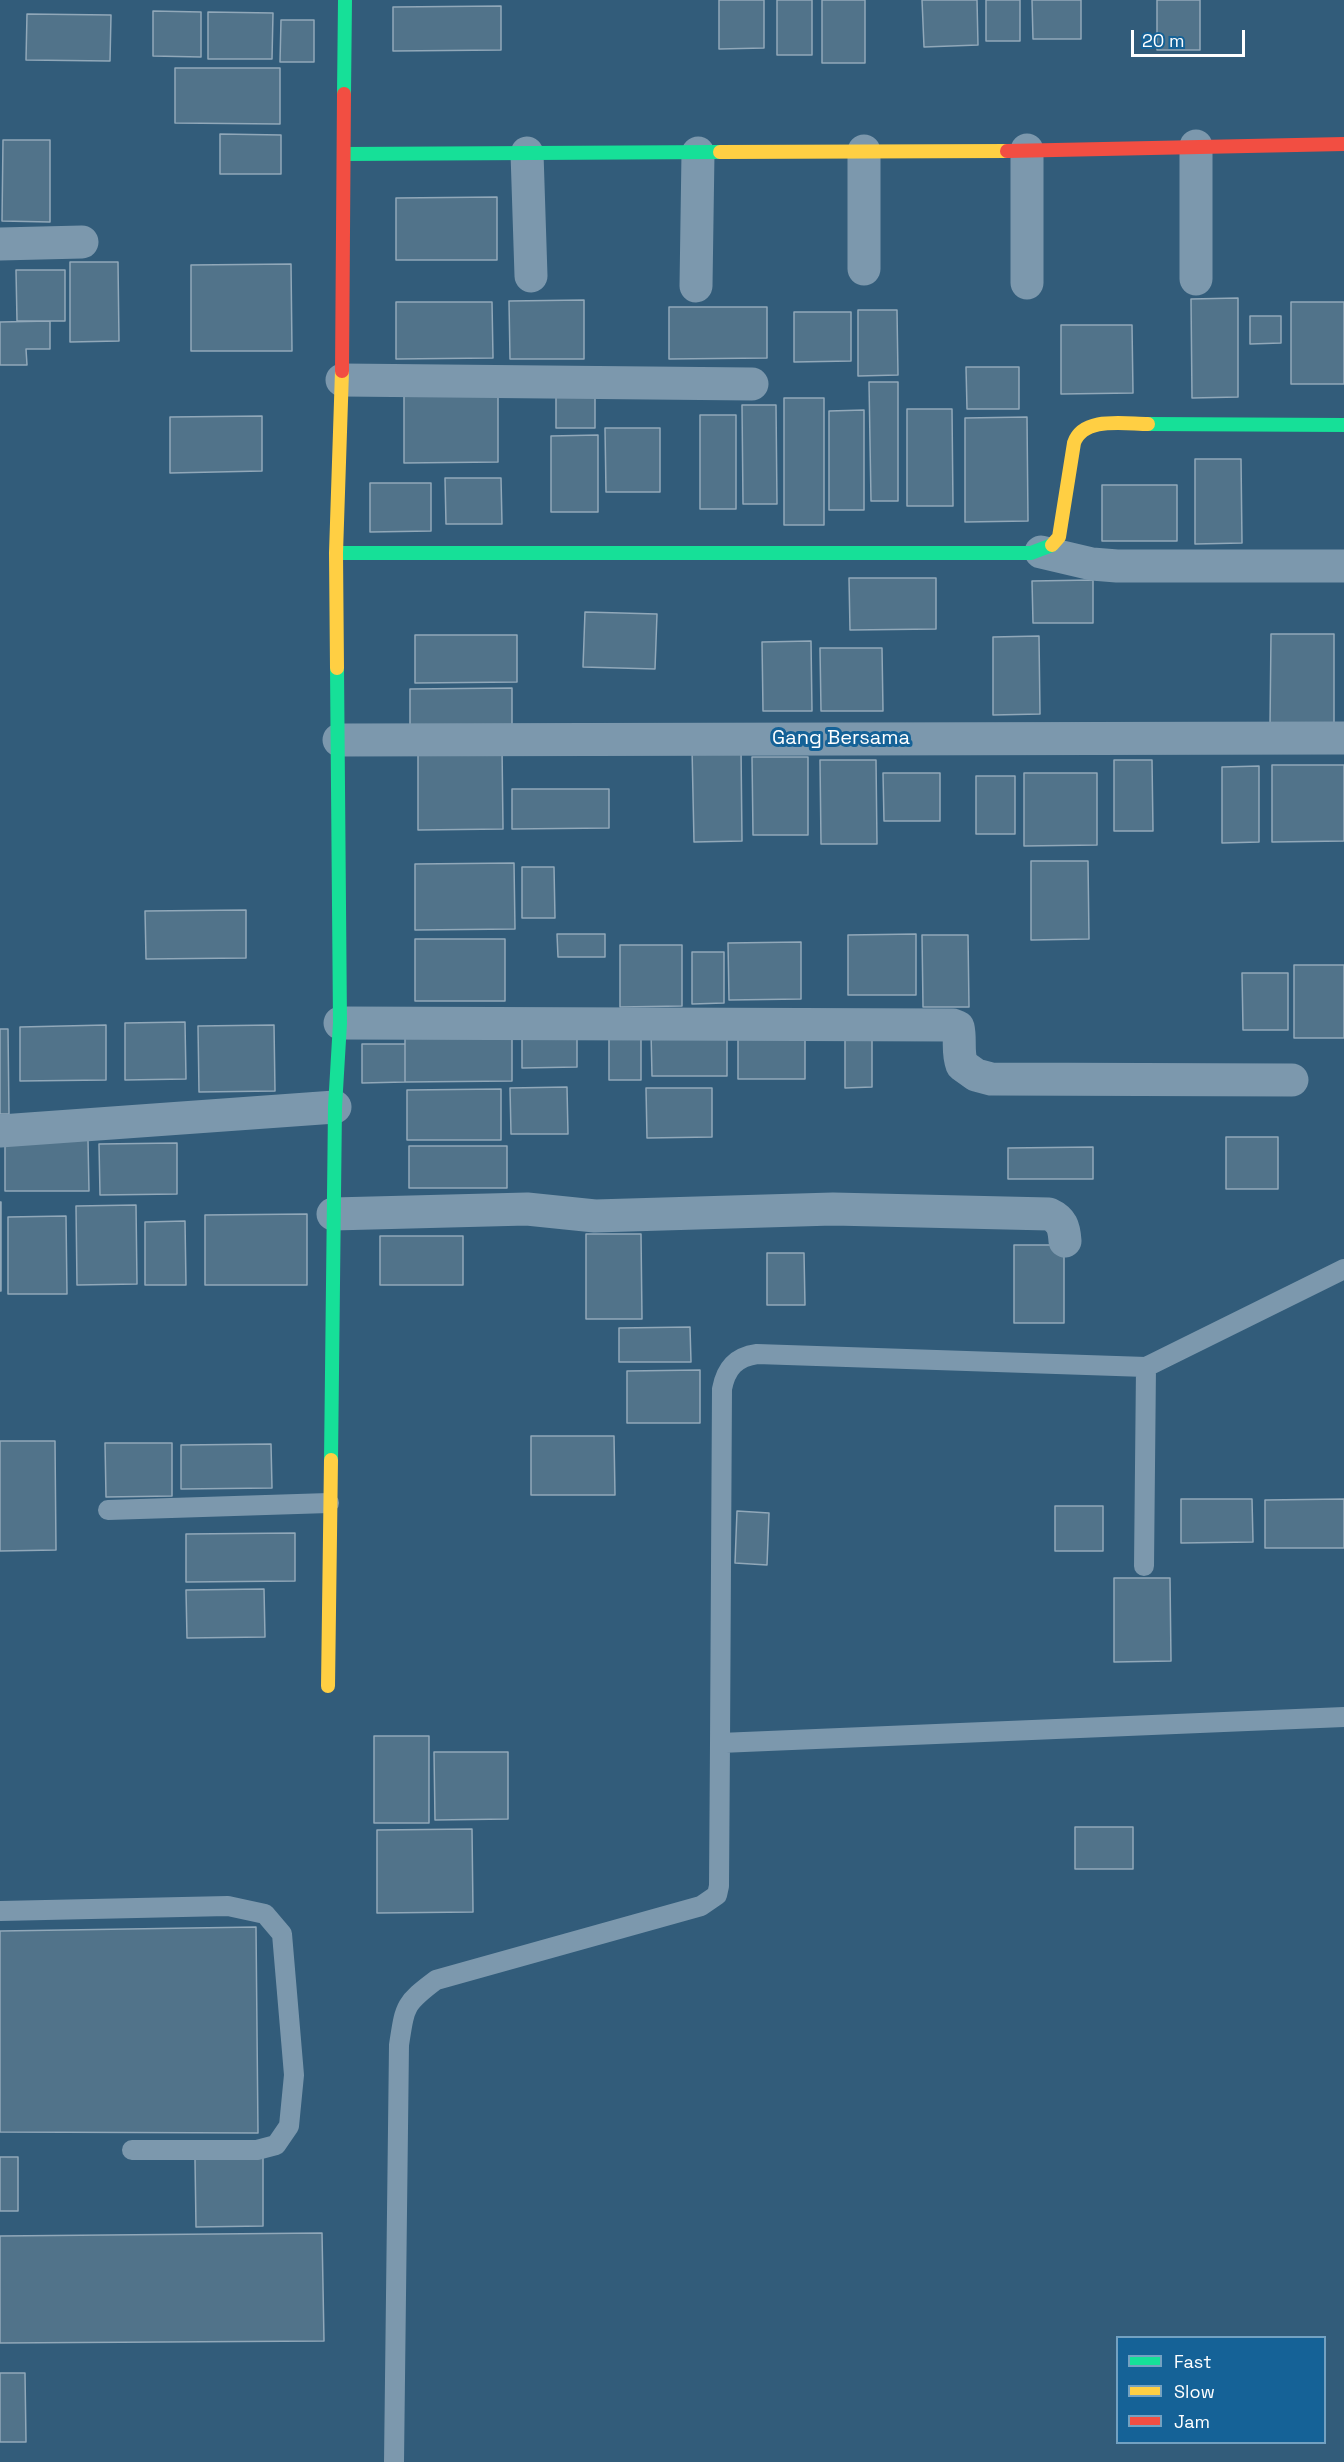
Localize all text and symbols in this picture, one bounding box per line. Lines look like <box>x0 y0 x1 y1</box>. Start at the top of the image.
scale bar <box>1134 18 1248 56</box>
text: 20 m <box>1142 29 1185 52</box>
street label: Gang Bersama <box>772 727 910 751</box>
legend <box>1116 2336 1326 2444</box>
text: Fast <box>1174 2350 1211 2373</box>
text: Slow <box>1174 2380 1215 2403</box>
text: Jam <box>1174 2410 1210 2433</box>

